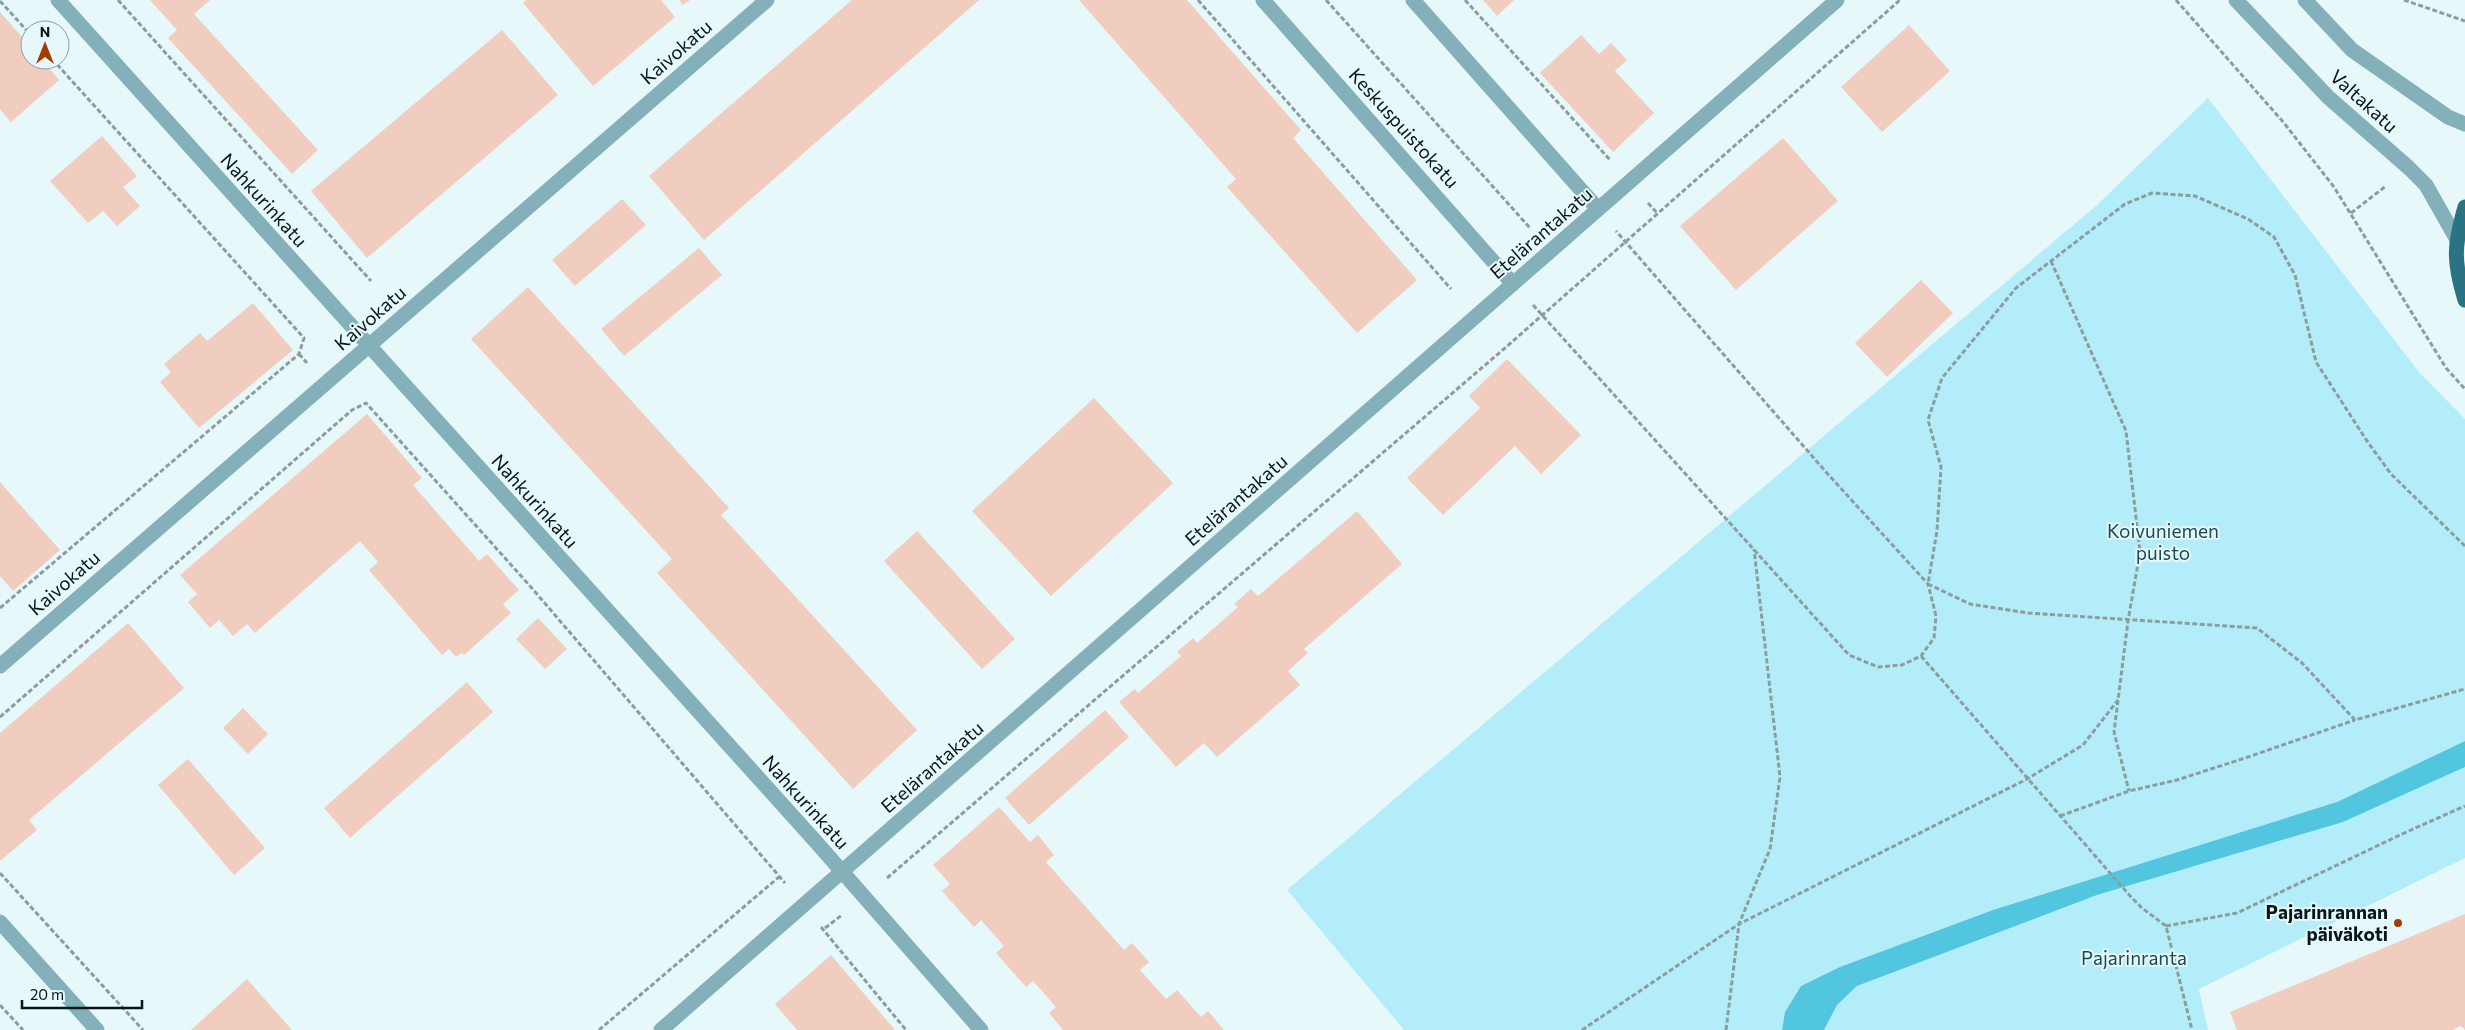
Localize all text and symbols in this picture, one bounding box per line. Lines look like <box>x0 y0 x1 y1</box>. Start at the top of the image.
street label: Kaivokatu <box>635 14 716 89</box>
north arrow <box>20 20 70 70</box>
text: N <box>40 23 50 40</box>
street label: Keskuspuistokatu <box>1345 63 1464 192</box>
street label: Valtakatu <box>2326 64 2403 137</box>
street label: Nahkurinkatu <box>216 148 312 251</box>
street label: Etelärantakatu <box>1485 182 1597 283</box>
street label: Kaivokatu <box>329 280 410 355</box>
street label: Nahkurinkatu <box>487 449 583 552</box>
street label: Etelärantakatu <box>1180 449 1292 550</box>
park label: Koivuniemen puisto <box>2107 519 2219 564</box>
street label: Kaivokatu <box>23 545 104 620</box>
street label: Etelärantakatu <box>876 716 988 817</box>
street label: Nahkurinkatu <box>758 750 854 853</box>
place label: Pajarinrannan päiväkoti <box>2266 900 2388 945</box>
marker: Pajarinrannan päiväkoti <box>2392 917 2404 929</box>
park label: Pajarinranta <box>2081 946 2187 969</box>
scale bar <box>22 978 142 1010</box>
text: 20 m <box>30 985 64 1003</box>

